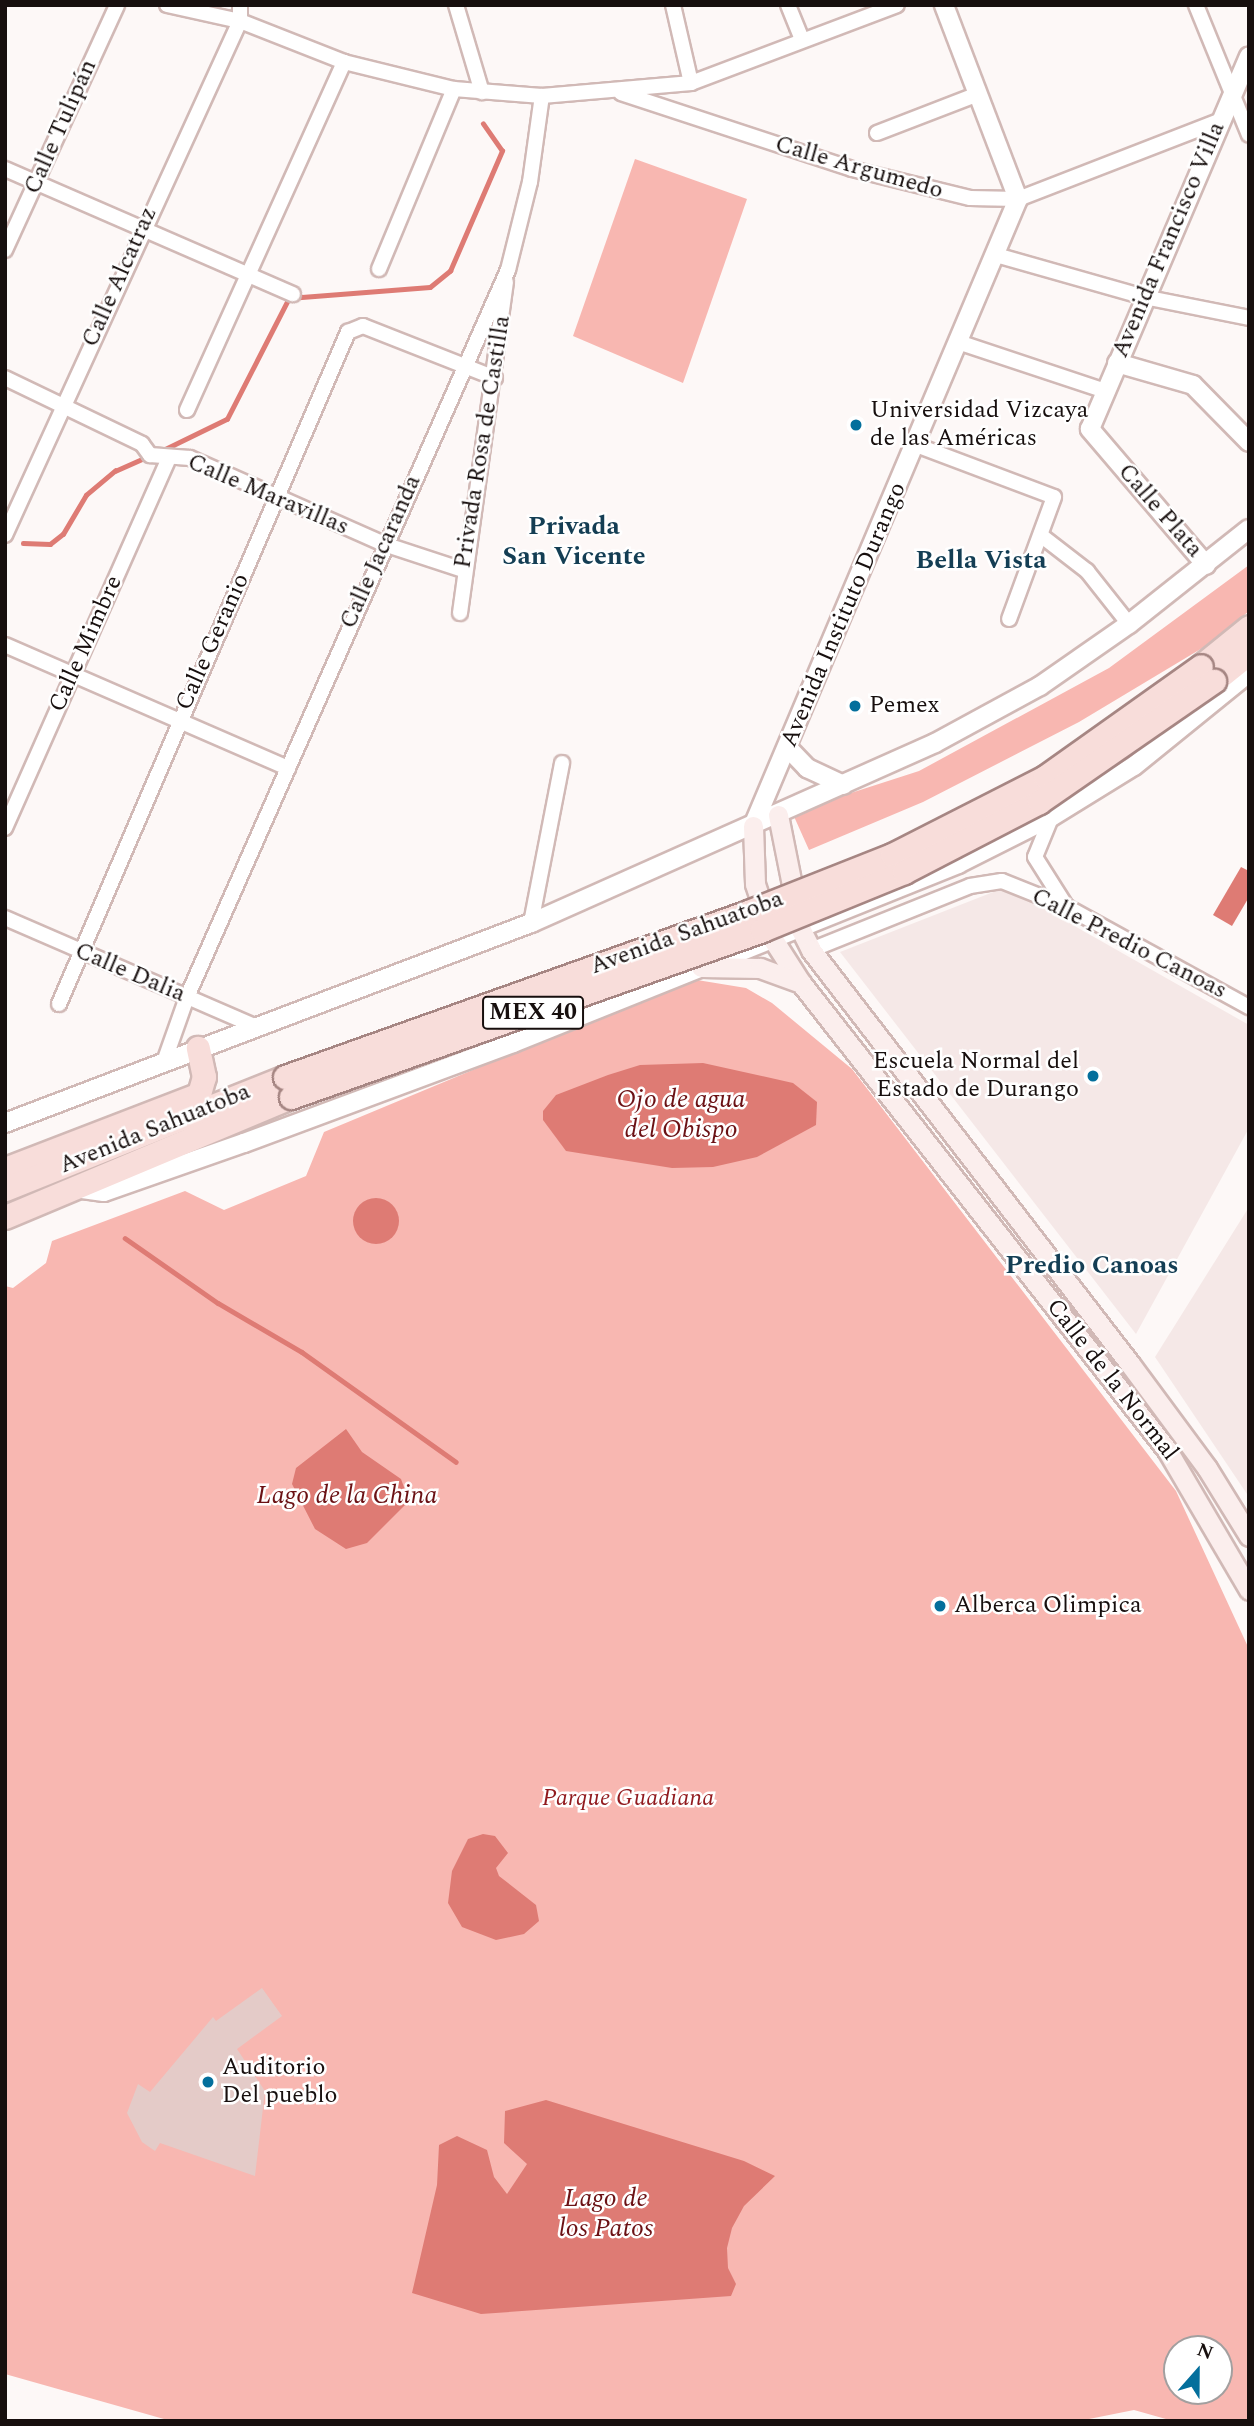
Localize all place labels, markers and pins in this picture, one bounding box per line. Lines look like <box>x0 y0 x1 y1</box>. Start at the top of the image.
place label: Universidad Vizcaya de las Américas <box>870 397 1088 453</box>
marker: Universidad Vizcaya de las Américas <box>848 417 864 433</box>
place label: Pemex <box>869 692 939 720</box>
marker: Pemex <box>847 698 863 714</box>
place label: Escuela Normal del Estado de Durango <box>873 1048 1079 1104</box>
marker: Escuela Normal del Estado de Durango <box>1085 1068 1101 1084</box>
place label: Alberca Olimpica <box>954 1592 1142 1620</box>
marker: Alberca Olimpica <box>932 1598 948 1614</box>
place label: Auditorio Del pueblo <box>222 2054 337 2110</box>
marker: Auditorio Del pueblo <box>200 2074 216 2090</box>

